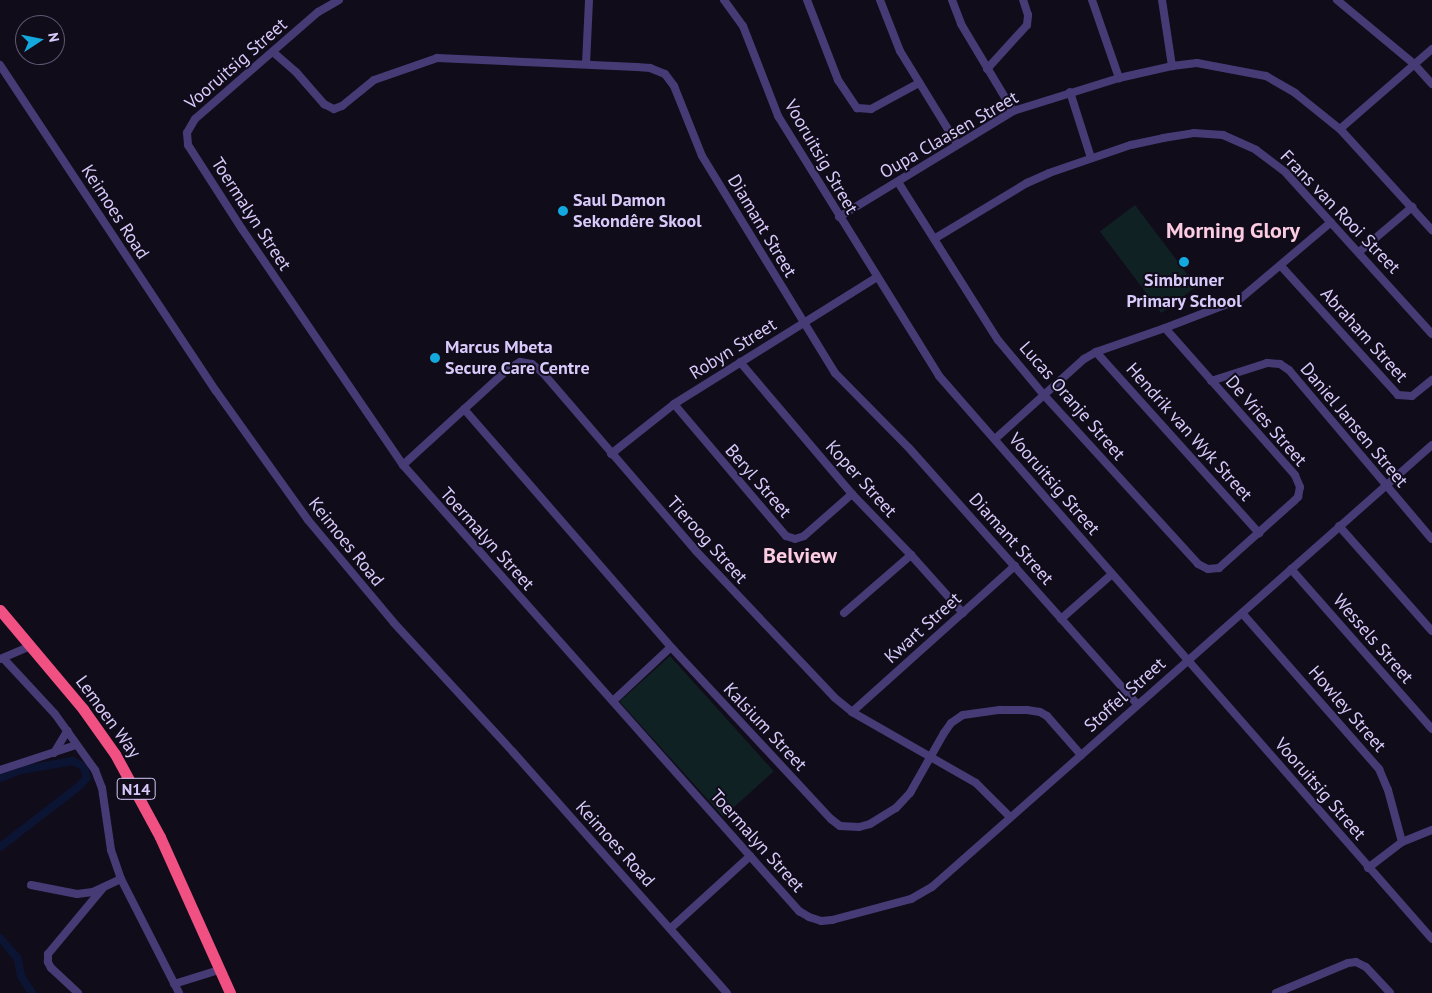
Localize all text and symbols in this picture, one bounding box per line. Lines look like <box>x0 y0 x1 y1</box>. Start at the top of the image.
street label: Vooruitsig Street <box>181 14 291 114</box>
north arrow <box>15 15 65 65</box>
text: N <box>44 31 63 44</box>
street label: Oupa Claasen Street <box>876 87 1022 183</box>
street label: Vooruitsig Street <box>780 96 862 218</box>
street label: Frans van Rooi Street <box>1275 146 1405 278</box>
street label: Toermalyn Street <box>206 153 296 275</box>
street label: Keimoes Road <box>77 161 153 263</box>
street label: Diamant Street <box>723 171 801 281</box>
place label: Saul Damon Sekondêre Skool <box>573 190 701 232</box>
marker: Saul Damon Sekondêre Skool <box>557 205 569 217</box>
district label: Morning Glory <box>1166 218 1300 244</box>
marker: Simbruner Primary School <box>1178 256 1190 268</box>
place label: Simbruner Primary School <box>1126 270 1242 312</box>
street label: Abraham Street <box>1316 283 1412 387</box>
street label: Robyn Street <box>686 314 780 384</box>
place label: Marcus Mbeta Secure Care Centre <box>445 337 590 379</box>
street label: Lucas Oranje Street <box>1015 337 1129 465</box>
marker: Marcus Mbeta Secure Care Centre <box>429 352 441 364</box>
street label: Hendrik van Wyk Street <box>1121 358 1257 506</box>
street label: Daniel Jansen Street <box>1296 358 1412 492</box>
street label: De Vries Street <box>1221 371 1311 471</box>
street label: Vooruitsig Street <box>1004 429 1104 539</box>
street label: Koper Street <box>821 436 901 522</box>
street label: Beryl Street <box>720 440 796 522</box>
street label: Toermalyn Street <box>435 483 539 595</box>
street label: Diamant Street <box>964 489 1058 589</box>
street label: Tieroog Street <box>662 492 752 588</box>
street label: Keimoes Road <box>304 493 388 591</box>
district label: Belview <box>763 543 837 569</box>
street label: Kwart Street <box>880 588 966 668</box>
street label: Wessels Street <box>1328 590 1418 688</box>
street label: Stoffel Street <box>1080 653 1170 737</box>
street label: Howley Street <box>1303 661 1391 757</box>
street label: Lemoen Way <box>71 671 145 763</box>
street label: Kalsium Street <box>719 679 811 775</box>
street label: Vooruitsig Street <box>1270 734 1370 844</box>
road number: N14 <box>116 776 156 802</box>
street label: Toermalyn Street <box>705 785 809 897</box>
street label: Keimoes Road <box>571 797 659 891</box>

